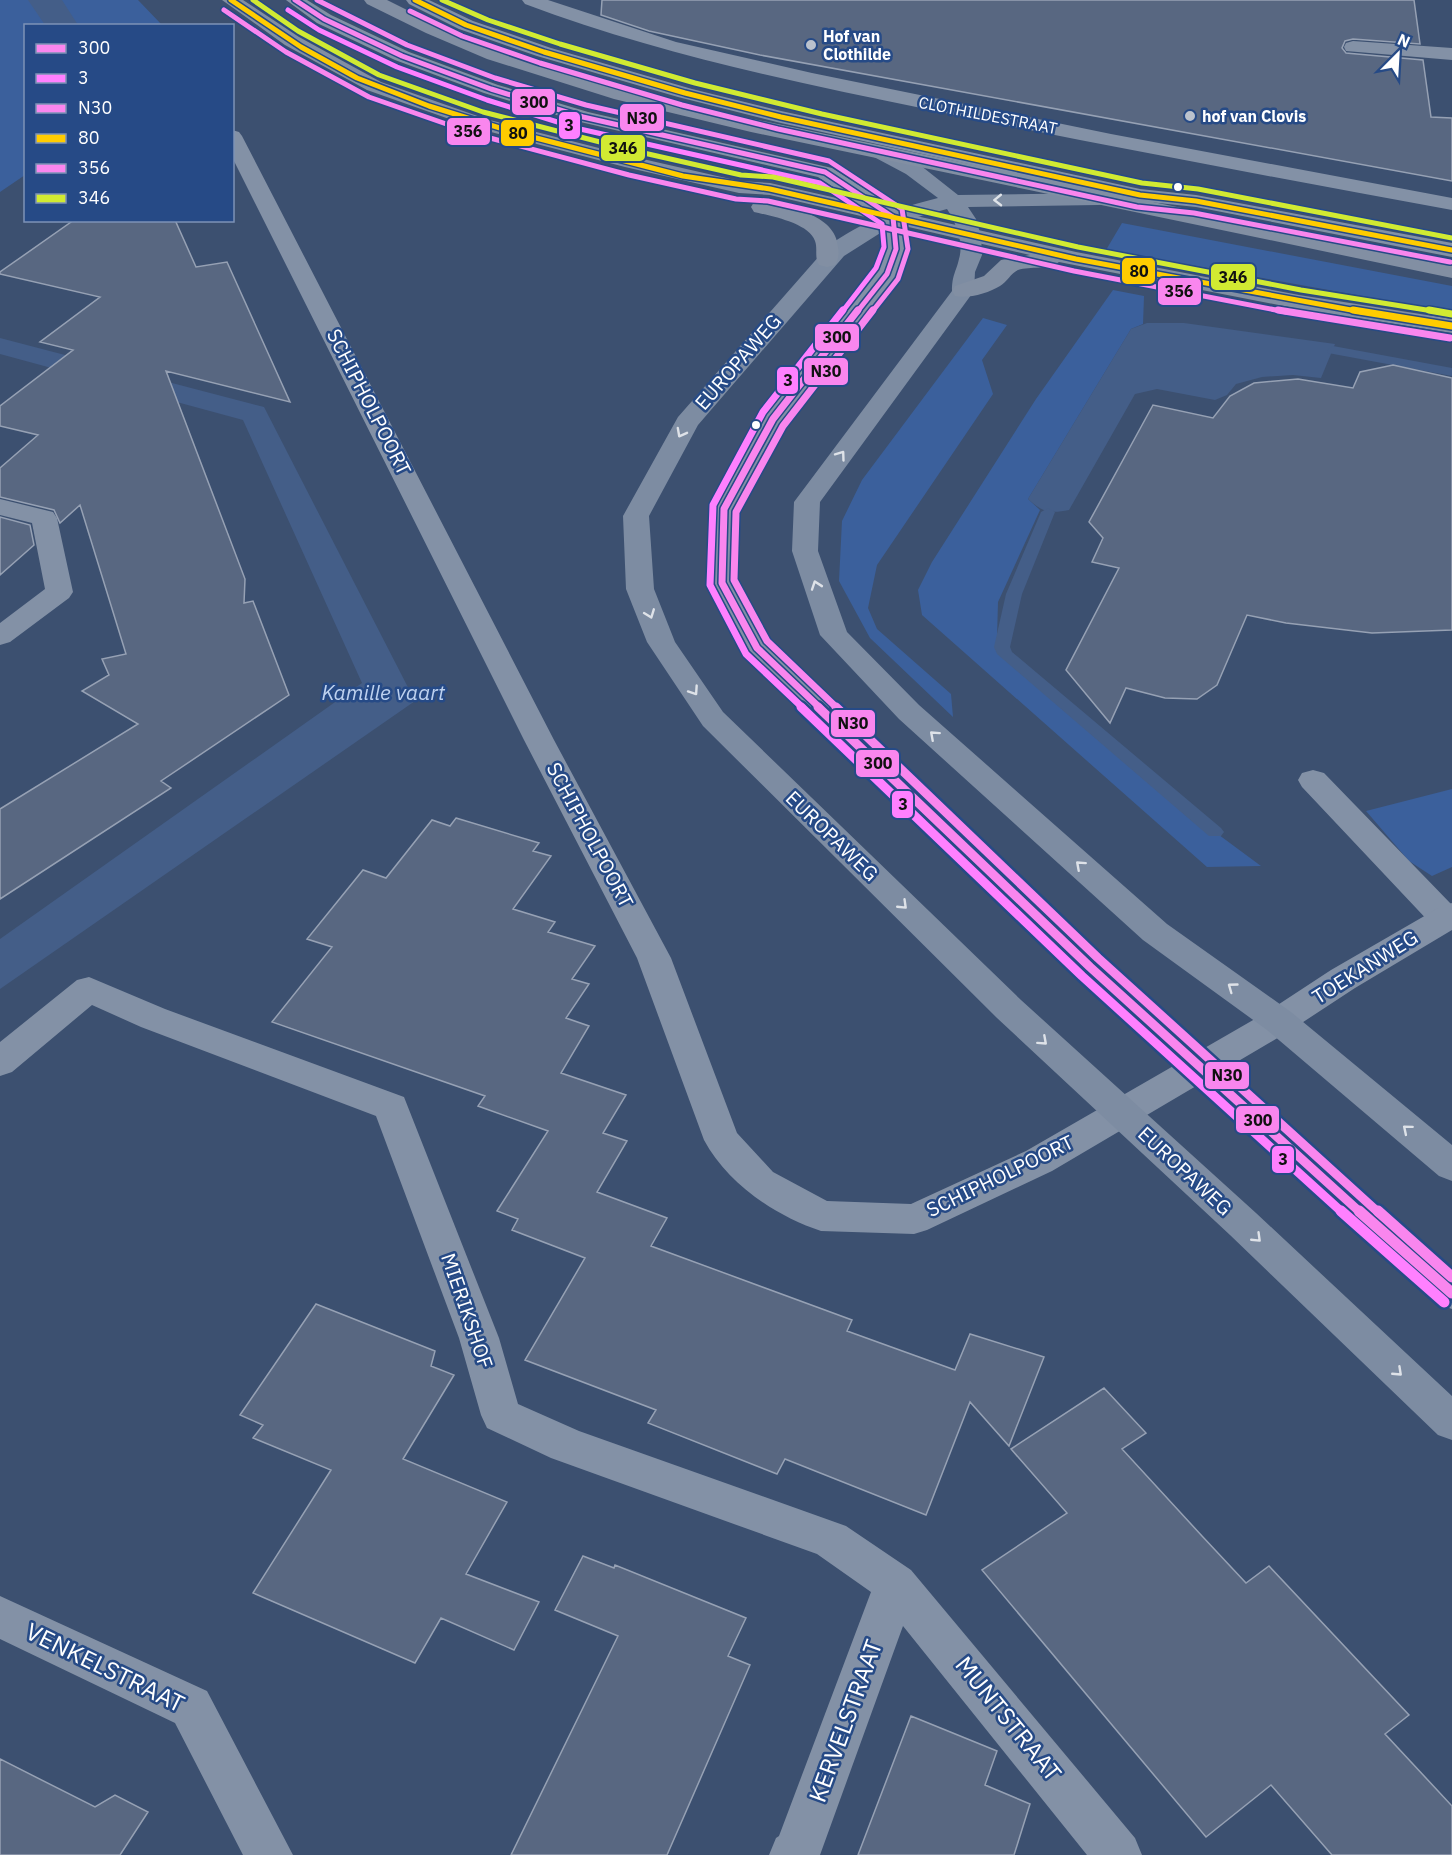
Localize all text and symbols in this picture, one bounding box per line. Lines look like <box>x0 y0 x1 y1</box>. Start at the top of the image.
legend <box>24 24 234 222</box>
north arrow <box>1368 24 1428 84</box>
place label: Hof van Clothilde <box>823 26 891 64</box>
text: N <box>1395 29 1413 52</box>
text: 300 <box>78 36 110 59</box>
marker: Hof van Clothilde <box>804 38 818 52</box>
text: 3 <box>78 66 89 89</box>
line badge: 300 <box>511 88 556 116</box>
text: 300 <box>520 92 549 112</box>
street label: CLOTHILDESTRAAT <box>917 92 1059 138</box>
text: N30 <box>78 96 112 119</box>
line badge: N30 <box>619 103 665 132</box>
place label: hof van Clovis <box>1202 106 1306 126</box>
text: N30 <box>627 108 658 128</box>
marker: hof van Clovis <box>1183 109 1197 123</box>
line badge: 3 <box>558 111 581 140</box>
text: 3 <box>564 115 574 135</box>
line badge: 356 <box>446 117 491 146</box>
line badge: 80 <box>500 119 535 147</box>
text: 356 <box>454 121 483 141</box>
text: 80 <box>508 123 528 143</box>
text: 80 <box>78 126 100 149</box>
line badge: 346 <box>600 134 646 162</box>
text: 346 <box>609 138 638 158</box>
text: 356 <box>78 156 110 179</box>
unlabelled marker <box>1172 181 1184 193</box>
text: 346 <box>78 186 110 209</box>
one-way arrow <box>993 194 1002 206</box>
line badge: 80 <box>1121 257 1156 285</box>
text: 80 <box>1129 261 1149 281</box>
line badge: 346 <box>1210 263 1256 291</box>
text: 346 <box>1219 267 1248 287</box>
line badge: 356 <box>1157 277 1202 306</box>
text: 356 <box>1165 281 1194 301</box>
street label: EUROPAWEG <box>688 308 787 416</box>
line badge: 300 <box>814 323 860 352</box>
street label: SCHIPHOLPOORT <box>321 324 418 480</box>
text: 300 <box>823 327 852 347</box>
line badge: N30 <box>803 357 849 386</box>
text: N30 <box>811 361 842 381</box>
line badge: 3 <box>776 366 799 395</box>
text: 3 <box>783 370 793 390</box>
unlabelled marker <box>750 419 762 431</box>
one-way arrow <box>677 426 688 437</box>
one-way arrow <box>834 450 845 461</box>
one-way arrow <box>811 580 824 591</box>
one-way arrow <box>643 608 655 619</box>
water label: Kamille vaart <box>321 678 446 706</box>
one-way arrow <box>687 684 698 695</box>
line badge: N30 <box>830 709 876 738</box>
text: N30 <box>838 713 869 733</box>
one-way arrow <box>931 731 941 742</box>
line badge: 300 <box>855 749 900 778</box>
text: 300 <box>864 753 893 773</box>
street label: SCHIPHOLPOORT <box>541 757 640 912</box>
street label: EUROPAWEG <box>780 784 885 887</box>
line badge: 3 <box>891 790 914 819</box>
text: 3 <box>898 794 908 814</box>
one-way arrow <box>1076 861 1087 872</box>
one-way arrow <box>895 898 906 909</box>
street label: TOEKANWEG <box>1307 923 1423 1010</box>
one-way arrow <box>1227 983 1238 994</box>
one-way arrow <box>1037 1034 1047 1045</box>
line badge: N30 <box>1204 1061 1250 1090</box>
text: N30 <box>1212 1065 1243 1085</box>
line badge: 300 <box>1235 1105 1280 1134</box>
text: 300 <box>1244 1110 1273 1130</box>
street label: EUROPAWEG <box>1132 1120 1238 1221</box>
one-way arrow <box>1403 1125 1414 1136</box>
street label: SCHIPHOLPOORT <box>922 1128 1078 1223</box>
line badge: 3 <box>1271 1145 1295 1174</box>
text: 3 <box>1278 1149 1288 1169</box>
one-way arrow <box>1249 1230 1260 1241</box>
street label: MIERIKSHOF <box>435 1250 500 1372</box>
one-way arrow <box>1391 1364 1402 1375</box>
street label: VENKELSTRAAT <box>21 1615 190 1719</box>
street label: KERVELSTRAAT <box>801 1635 889 1806</box>
street label: MUNTSTRAAT <box>948 1649 1069 1788</box>

